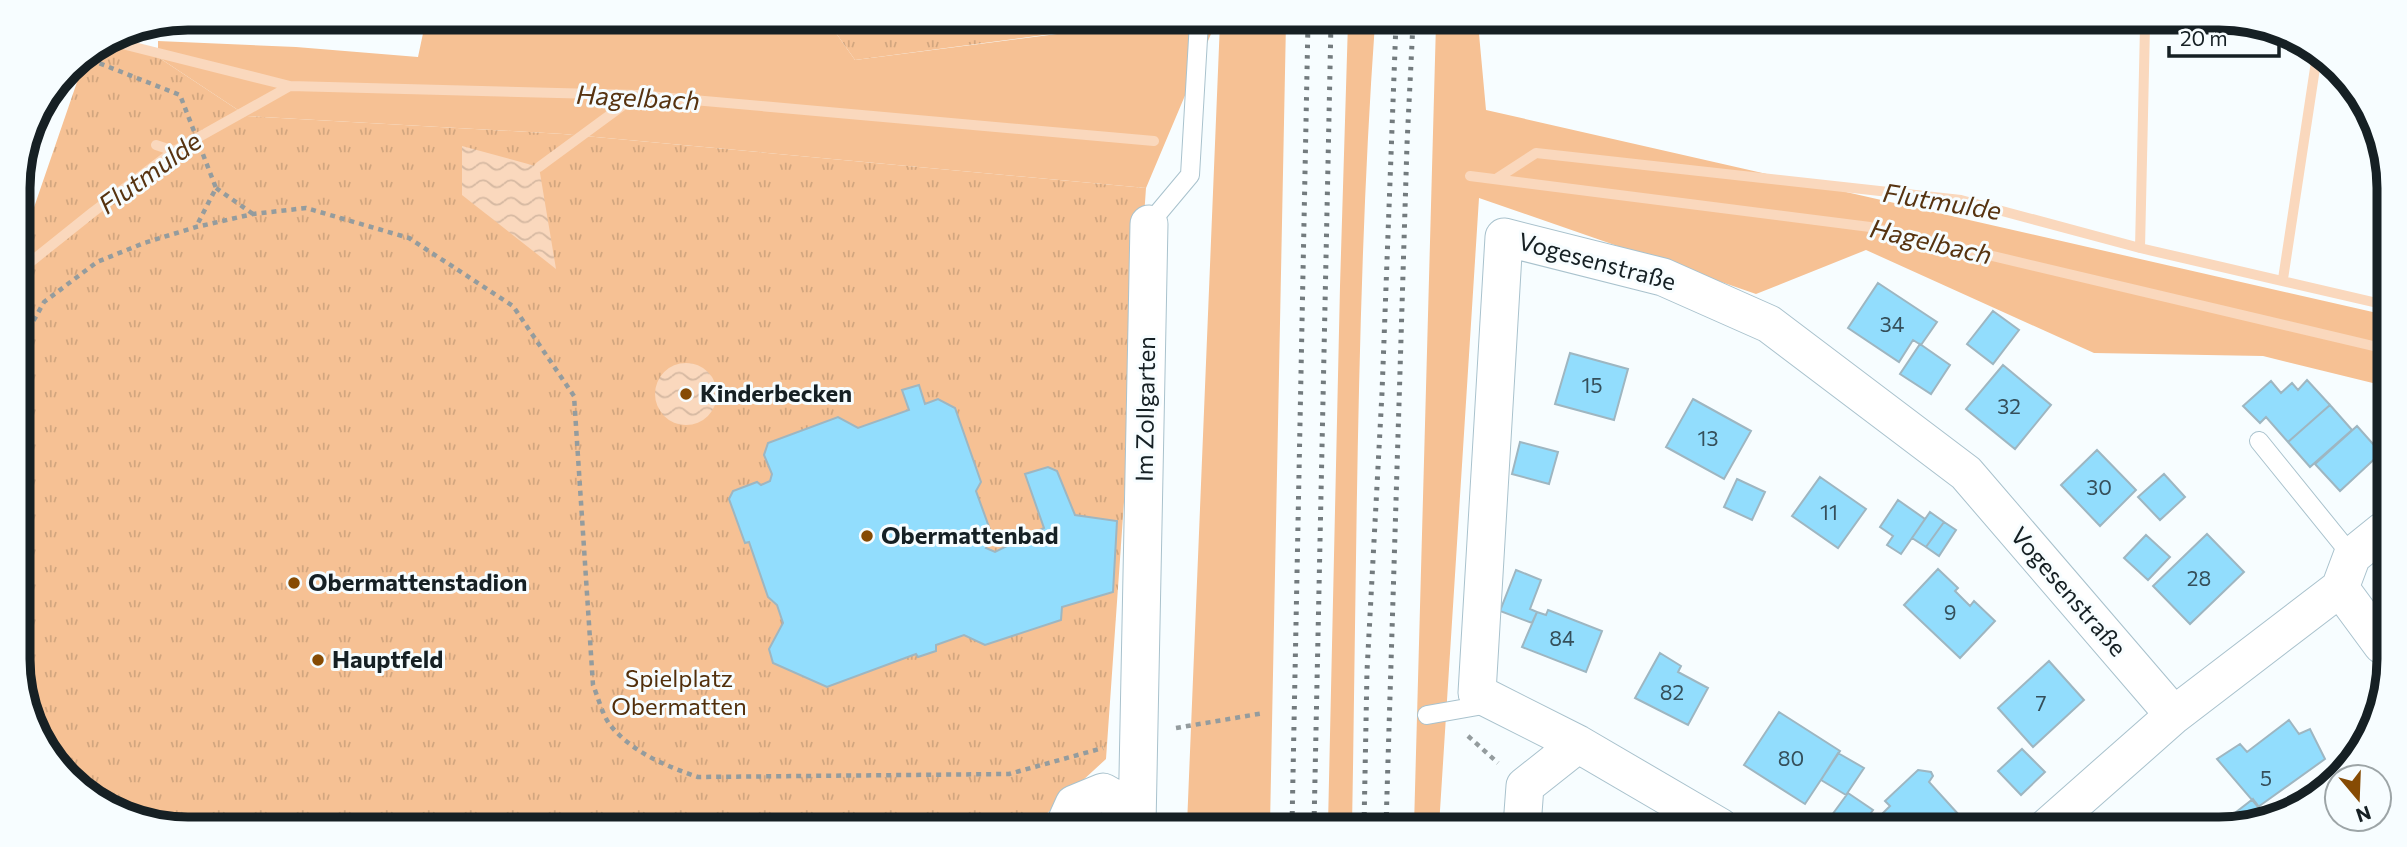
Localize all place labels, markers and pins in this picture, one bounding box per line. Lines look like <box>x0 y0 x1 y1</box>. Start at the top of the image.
place label: Kinderbecken <box>700 378 852 407</box>
marker: Kinderbecken <box>678 386 694 402</box>
place label: Obermattenbad <box>881 520 1058 549</box>
marker: Obermattenbad <box>859 528 875 544</box>
place label: Obermattenstadion <box>308 567 527 596</box>
marker: Obermattenstadion <box>286 575 302 591</box>
place label: Hauptfeld <box>332 644 443 673</box>
marker: Hauptfeld <box>310 652 326 668</box>

